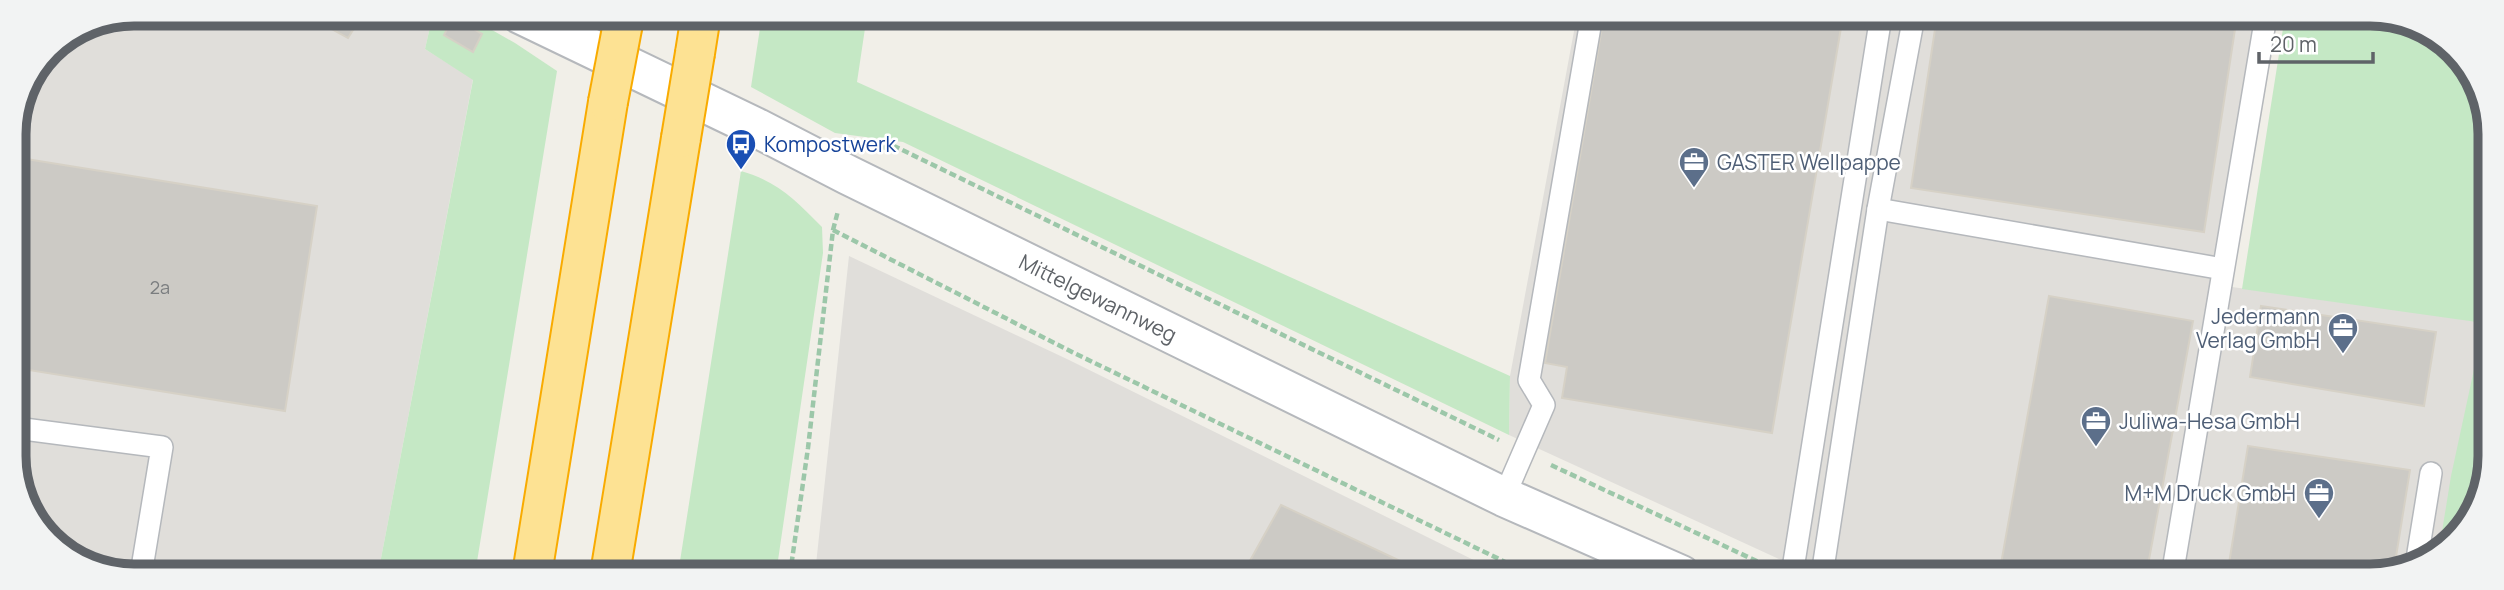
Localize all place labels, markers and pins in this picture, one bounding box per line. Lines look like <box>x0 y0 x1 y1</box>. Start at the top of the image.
bus stop icon: Kompostwerk <box>724 127 758 171</box>
place label: Kompostwerk <box>764 130 897 158</box>
office icon: GASTER Wellpappe <box>1677 145 1711 189</box>
place label: GASTER Wellpappe <box>1717 148 1901 176</box>
place label: Jedermann Verlag GmbH <box>2196 302 2320 354</box>
office icon: Jedermann Verlag GmbH <box>2326 311 2360 355</box>
office icon: Juliwa-Hesa GmbH <box>2079 404 2113 448</box>
place label: Juliwa-Hesa GmbH <box>2119 407 2300 435</box>
office icon: M+M Druck GmbH <box>2302 476 2336 520</box>
place label: M+M Druck GmbH <box>2125 479 2296 507</box>

